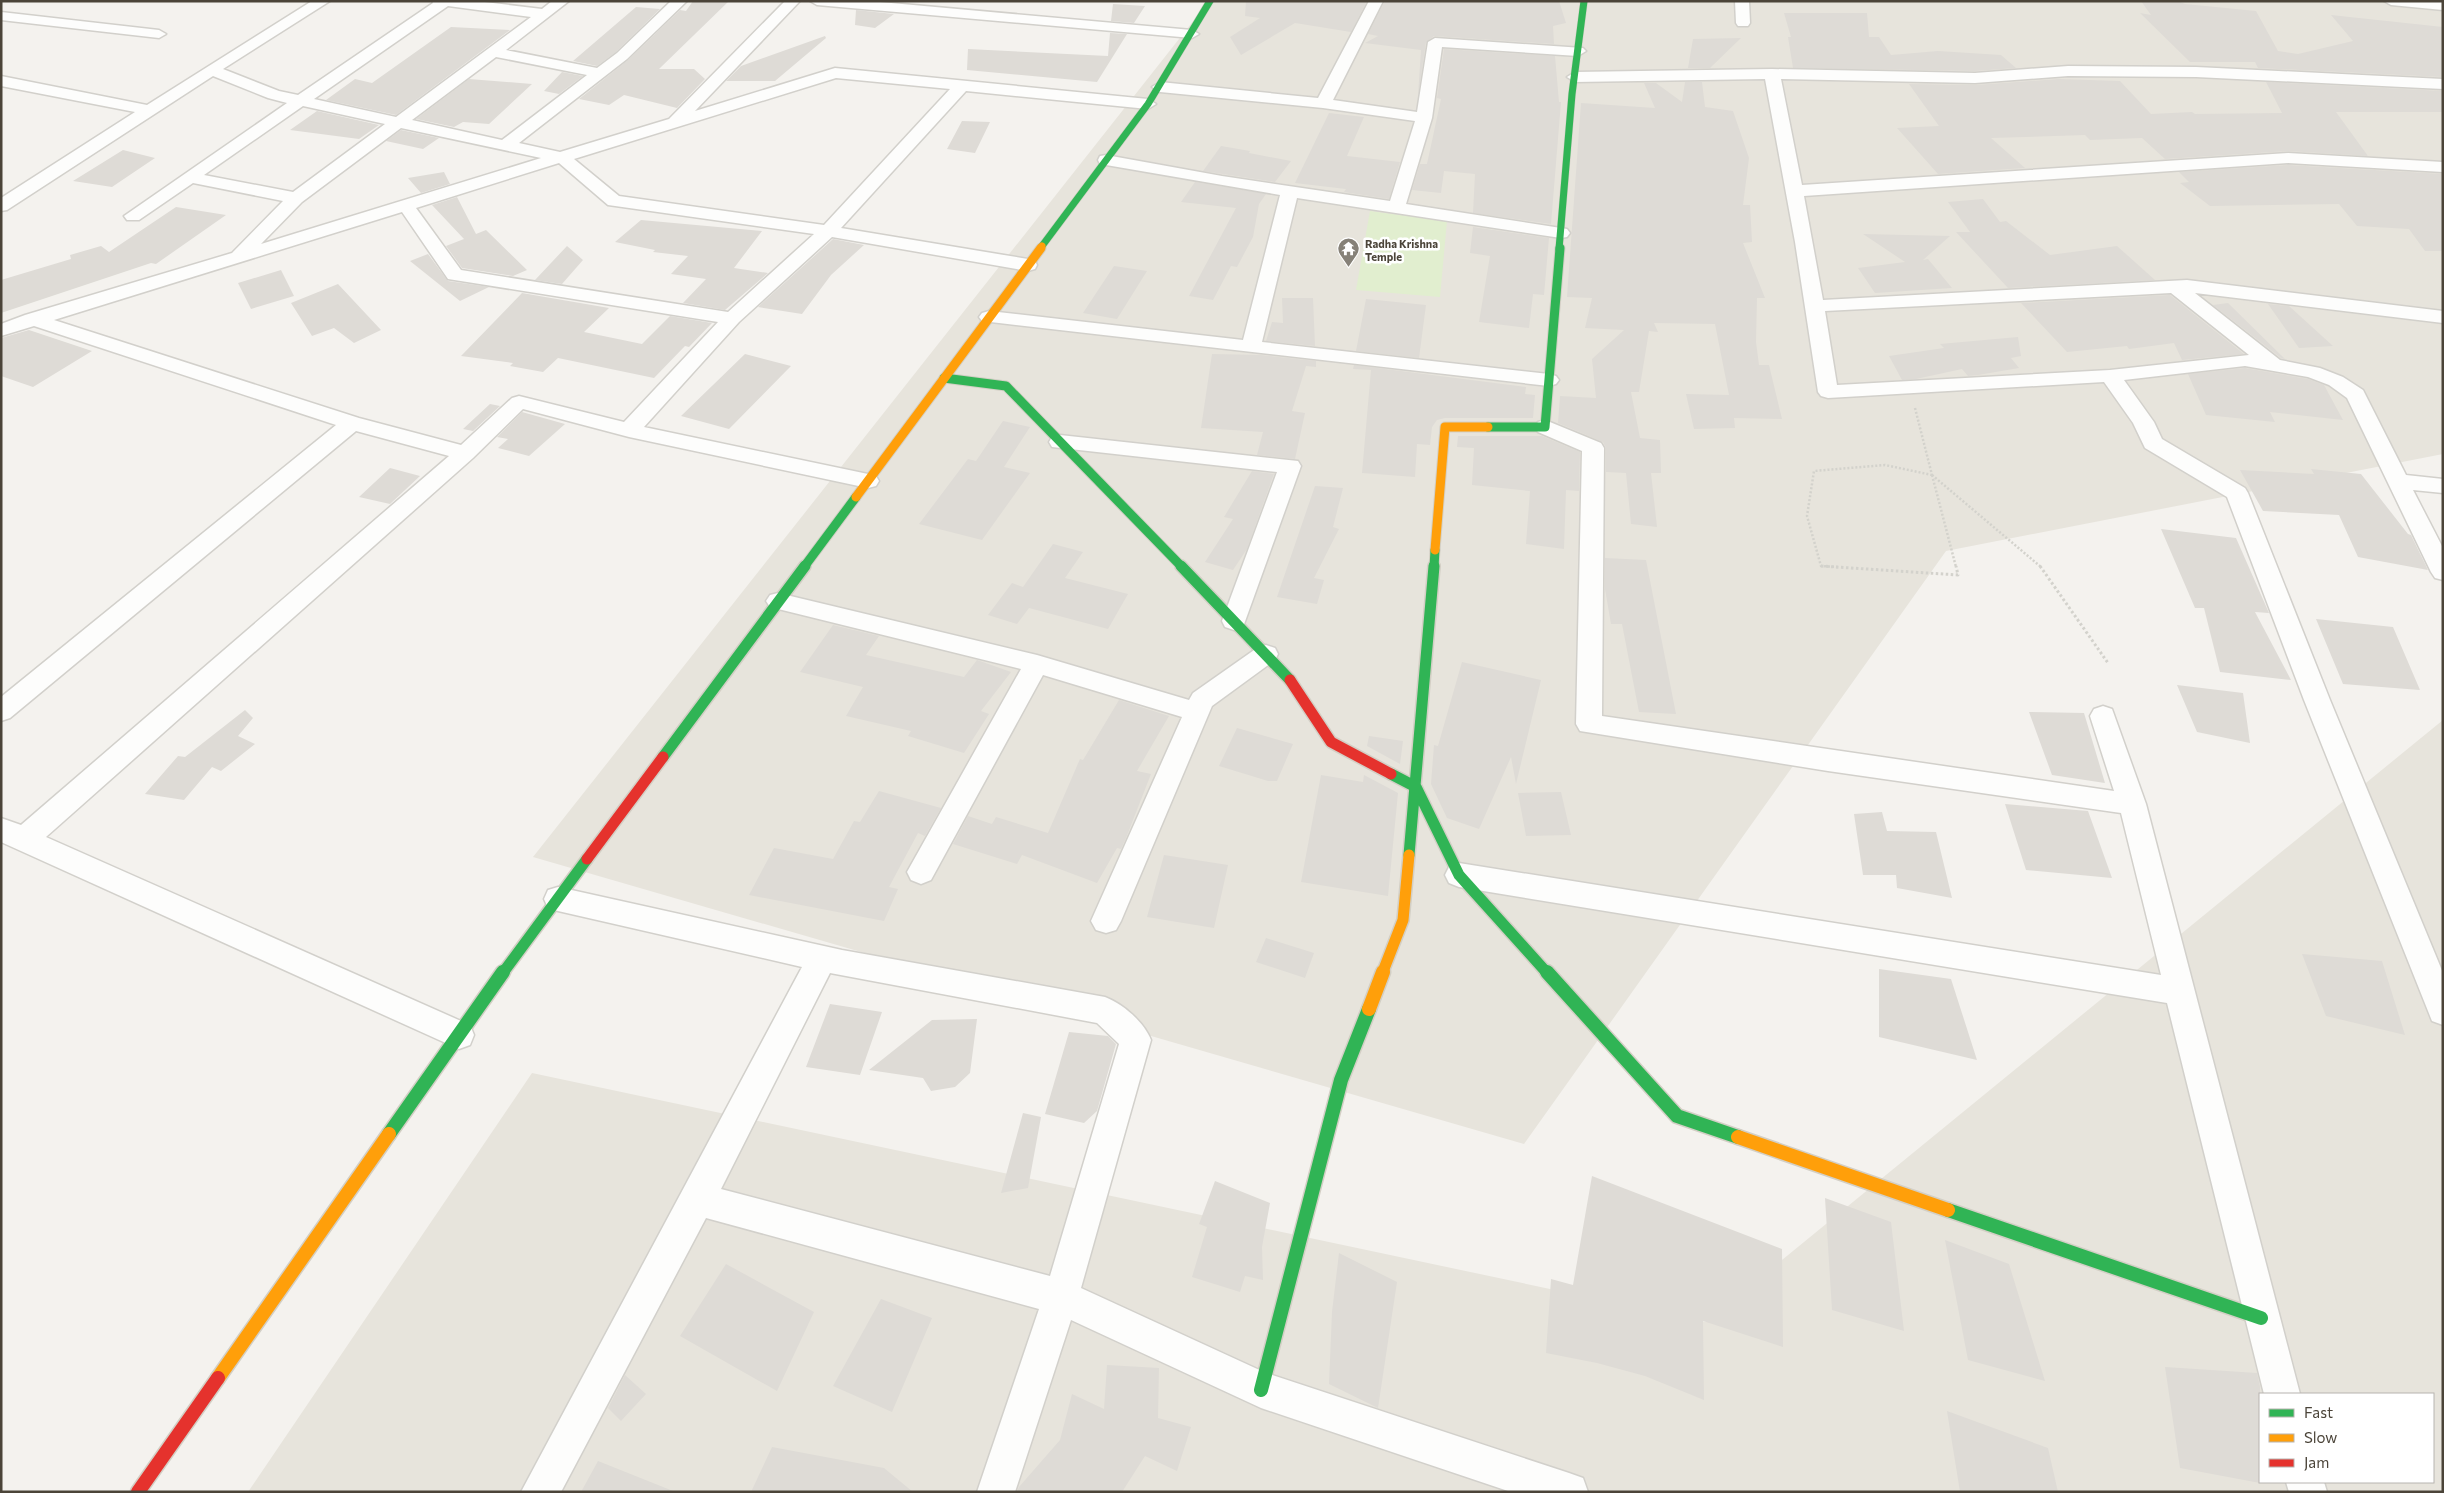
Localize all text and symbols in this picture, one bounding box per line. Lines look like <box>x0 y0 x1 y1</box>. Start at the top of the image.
temple icon: Radha Krishna Temple <box>1337 237 1361 268</box>
place label: Radha Krishna Temple <box>1365 237 1438 263</box>
legend <box>2259 1393 2434 1483</box>
text: Fast <box>2304 1403 2333 1421</box>
text: Slow <box>2304 1428 2337 1446</box>
text: Jam <box>2304 1453 2329 1471</box>

